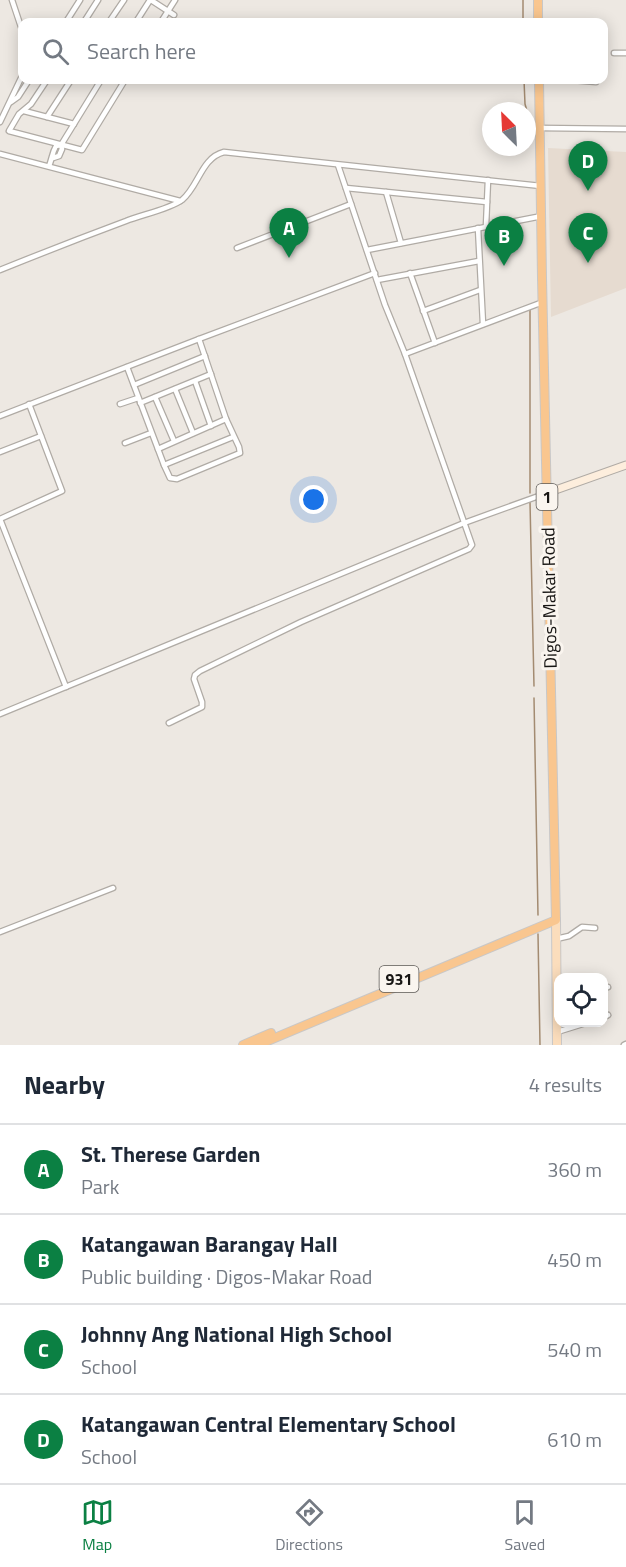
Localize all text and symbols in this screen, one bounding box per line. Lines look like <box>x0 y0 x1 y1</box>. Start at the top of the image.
search box <box>18 18 608 84</box>
text: Search here <box>87 34 196 68</box>
icon: search <box>39 35 72 68</box>
north arrow <box>482 102 536 156</box>
pin: D <box>568 142 608 191</box>
pin: A <box>270 208 308 258</box>
pin: C <box>568 214 608 263</box>
pin: B <box>484 216 524 266</box>
road number: 1 <box>536 484 558 510</box>
your location <box>299 485 328 514</box>
street label: Digos-Makar Road <box>534 527 564 669</box>
road number: 931 <box>380 966 418 992</box>
map controls <box>554 973 608 1027</box>
button: locate <box>554 973 608 1027</box>
text: Nearby <box>24 1065 105 1104</box>
text: 4 results <box>529 1069 602 1100</box>
text: St. Therese Garden <box>81 1137 260 1171</box>
text: A <box>37 1154 50 1185</box>
text: 360 m <box>547 1154 602 1185</box>
text: Park <box>81 1171 119 1202</box>
text: Katangawan Barangay Hall <box>81 1227 338 1261</box>
text: B <box>37 1244 50 1275</box>
text: 450 m <box>547 1244 602 1275</box>
text: Public building · Digos-Makar Road <box>81 1261 372 1292</box>
text: Johnny Ang National High School <box>81 1317 392 1351</box>
text: C <box>38 1334 49 1365</box>
text: 540 m <box>547 1334 602 1365</box>
text: School <box>81 1351 137 1382</box>
text: Katangawan Central Elementary School <box>81 1407 456 1441</box>
text: D <box>37 1424 50 1455</box>
text: 610 m <box>547 1424 602 1455</box>
text: School <box>81 1441 137 1472</box>
tab: Map <box>81 1496 114 1556</box>
tab: Directions <box>275 1496 343 1556</box>
tab: Saved <box>505 1496 545 1556</box>

